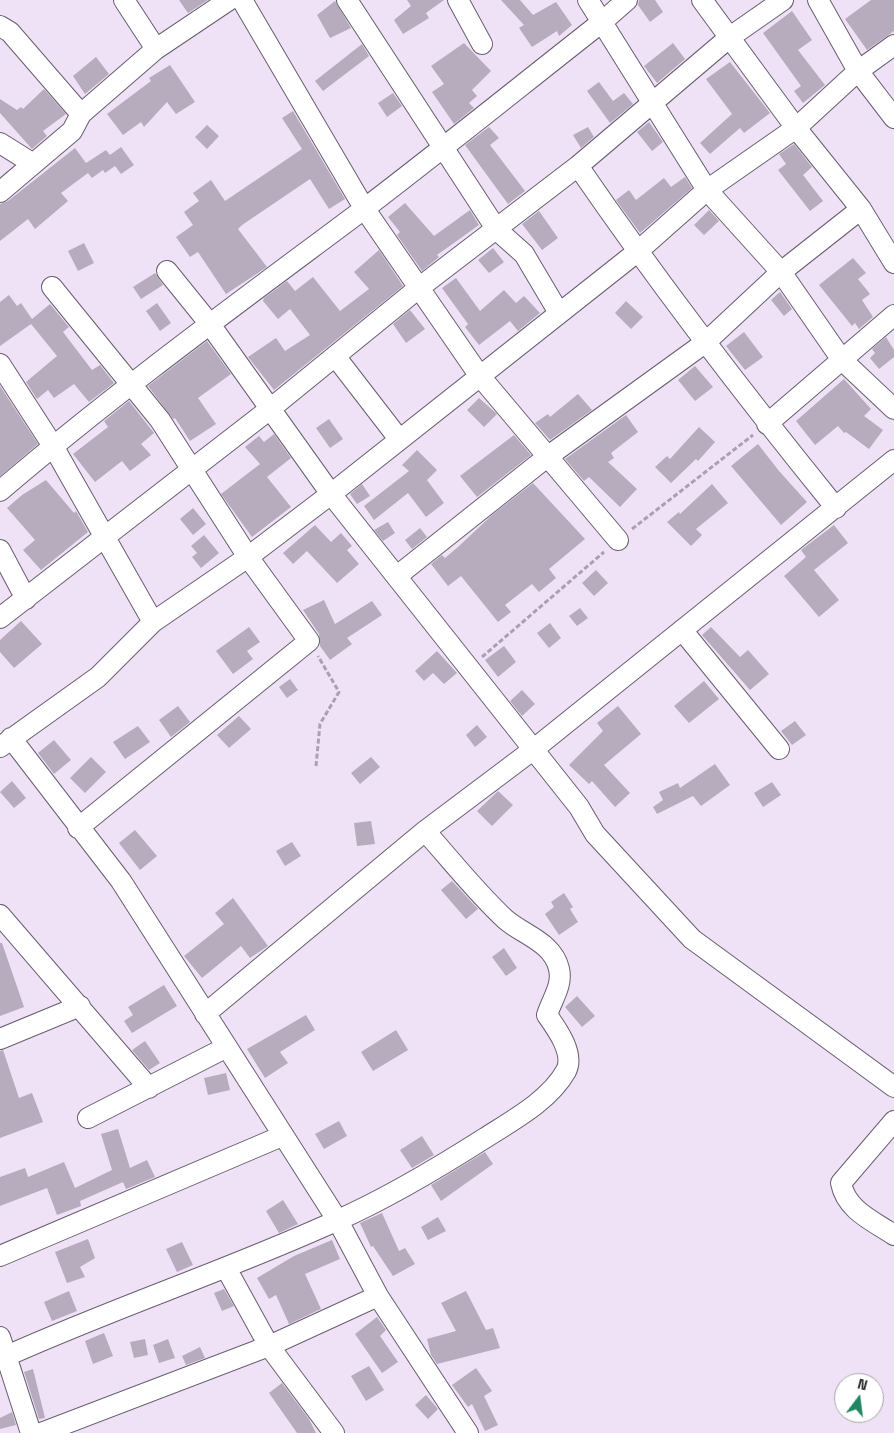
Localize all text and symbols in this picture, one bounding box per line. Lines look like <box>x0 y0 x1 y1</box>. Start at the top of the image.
north arrow <box>834 1373 884 1423</box>
text: N <box>856 1375 869 1394</box>

